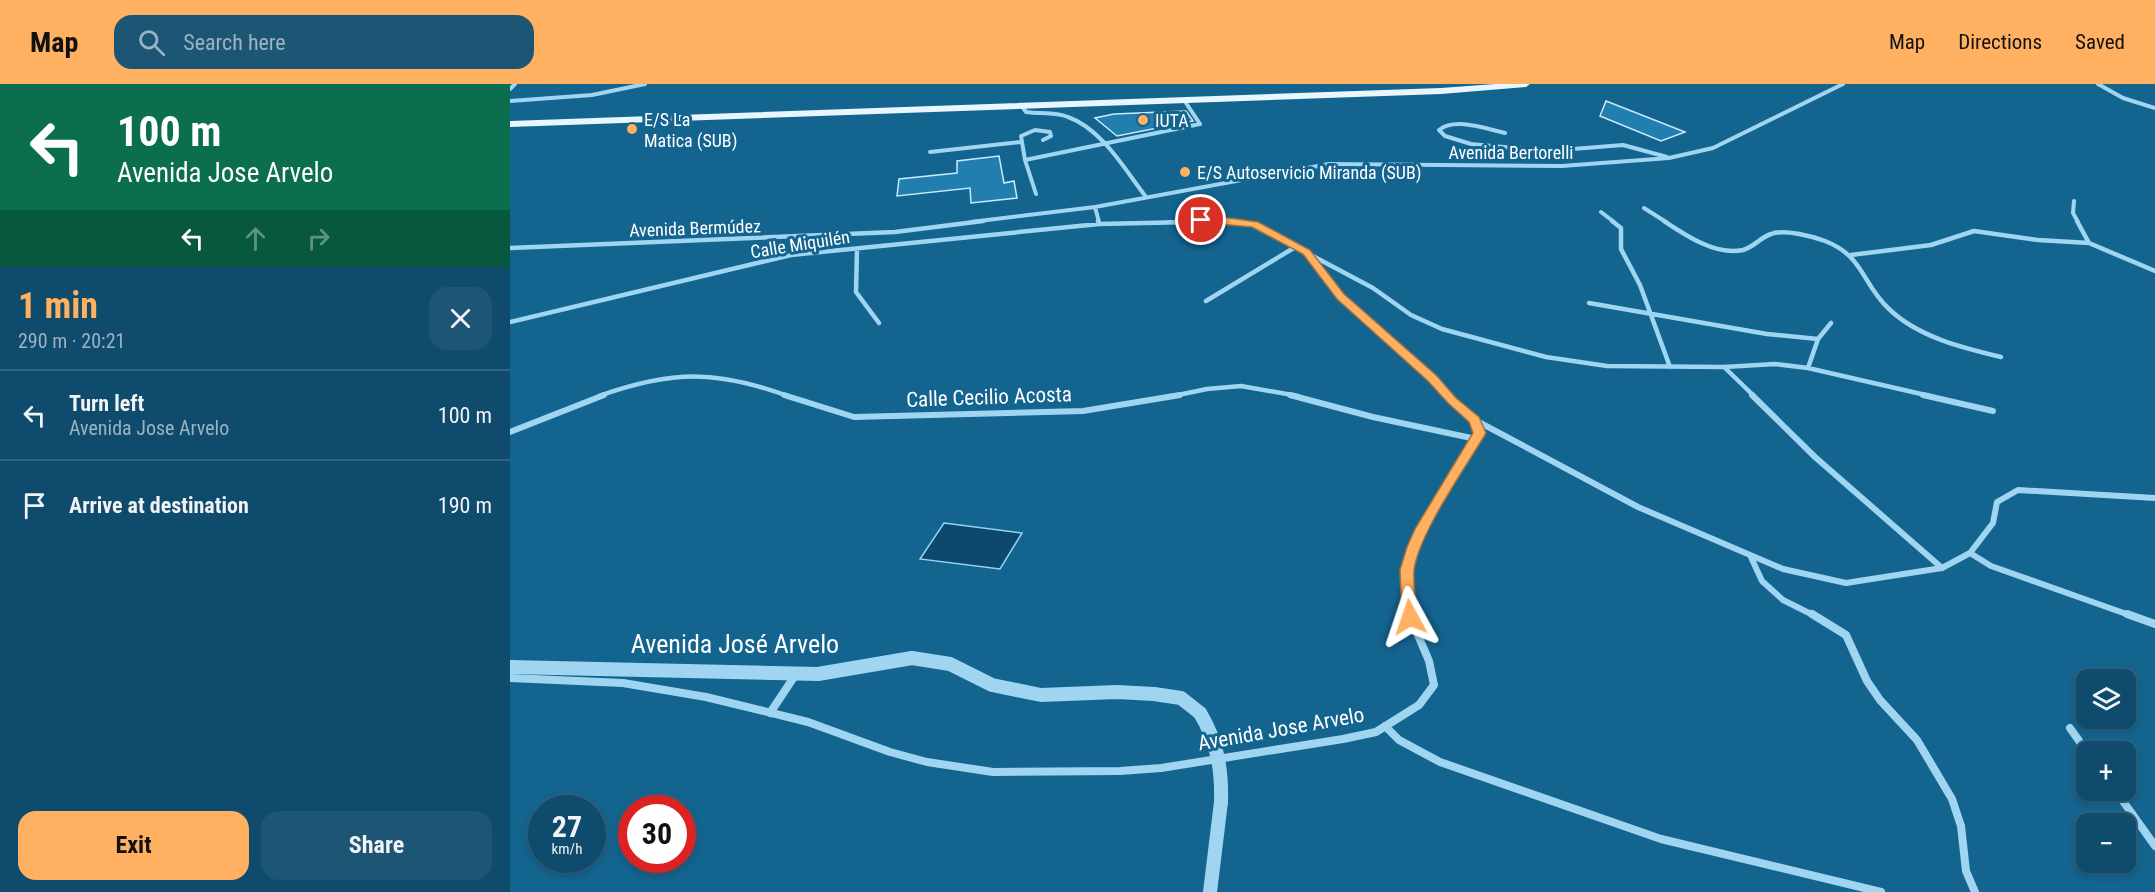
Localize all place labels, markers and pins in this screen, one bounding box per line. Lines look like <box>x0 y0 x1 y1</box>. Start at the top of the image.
place label: E/S La Matica (SUB) <box>644 109 737 152</box>
place label: IUTA <box>1155 110 1189 131</box>
marker: IUTA <box>1136 113 1150 127</box>
marker: E/S La Matica (SUB) <box>625 122 639 136</box>
place label: E/S Autoservicio Miranda (SUB) <box>1197 162 1422 184</box>
marker: E/S Autoservicio Miranda (SUB) <box>1178 165 1192 179</box>
pin <box>1175 194 1226 245</box>

